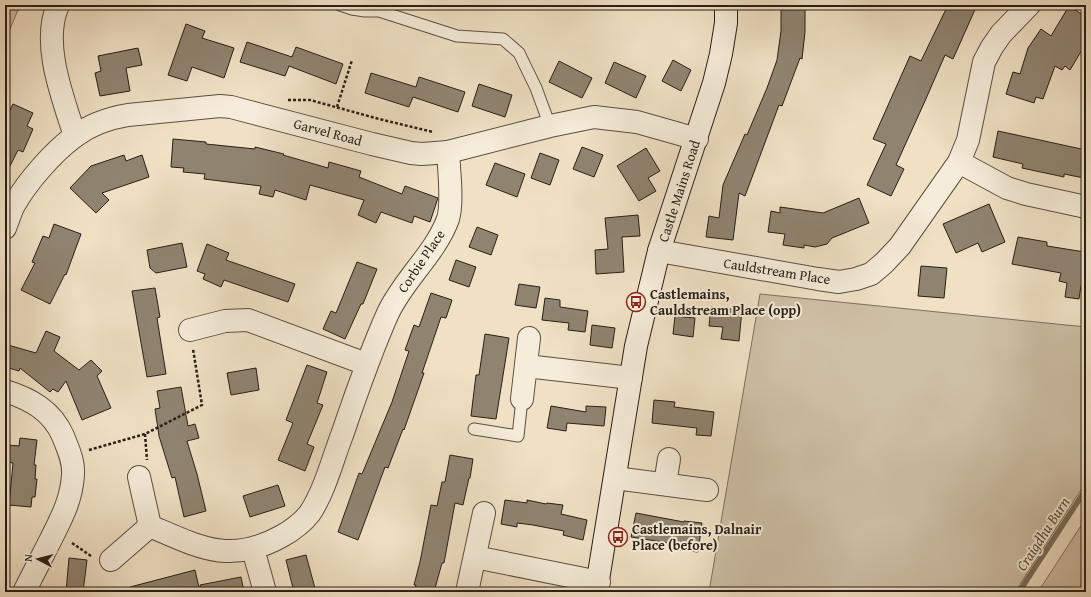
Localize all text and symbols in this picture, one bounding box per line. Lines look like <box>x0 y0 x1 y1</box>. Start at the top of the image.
street label: Garvel Road <box>292 113 365 151</box>
street label: Castle Mains Road <box>653 137 705 245</box>
street label: Corbie Place <box>393 225 450 297</box>
street label: Cauldstream Place <box>722 253 832 289</box>
place label: Castlemains, Cauldstream Place (opp) <box>650 284 801 320</box>
bus stop icon: Castlemains, Cauldstream Place (opp) <box>625 291 647 313</box>
water label: Craigdhu Burn <box>1011 492 1074 575</box>
place label: Castlemains, Dalnair Place (before) <box>632 519 762 555</box>
bus stop icon: Castlemains, Dalnair Place (before) <box>607 526 629 548</box>
north arrow <box>18 539 58 579</box>
text: N <box>20 553 37 562</box>

